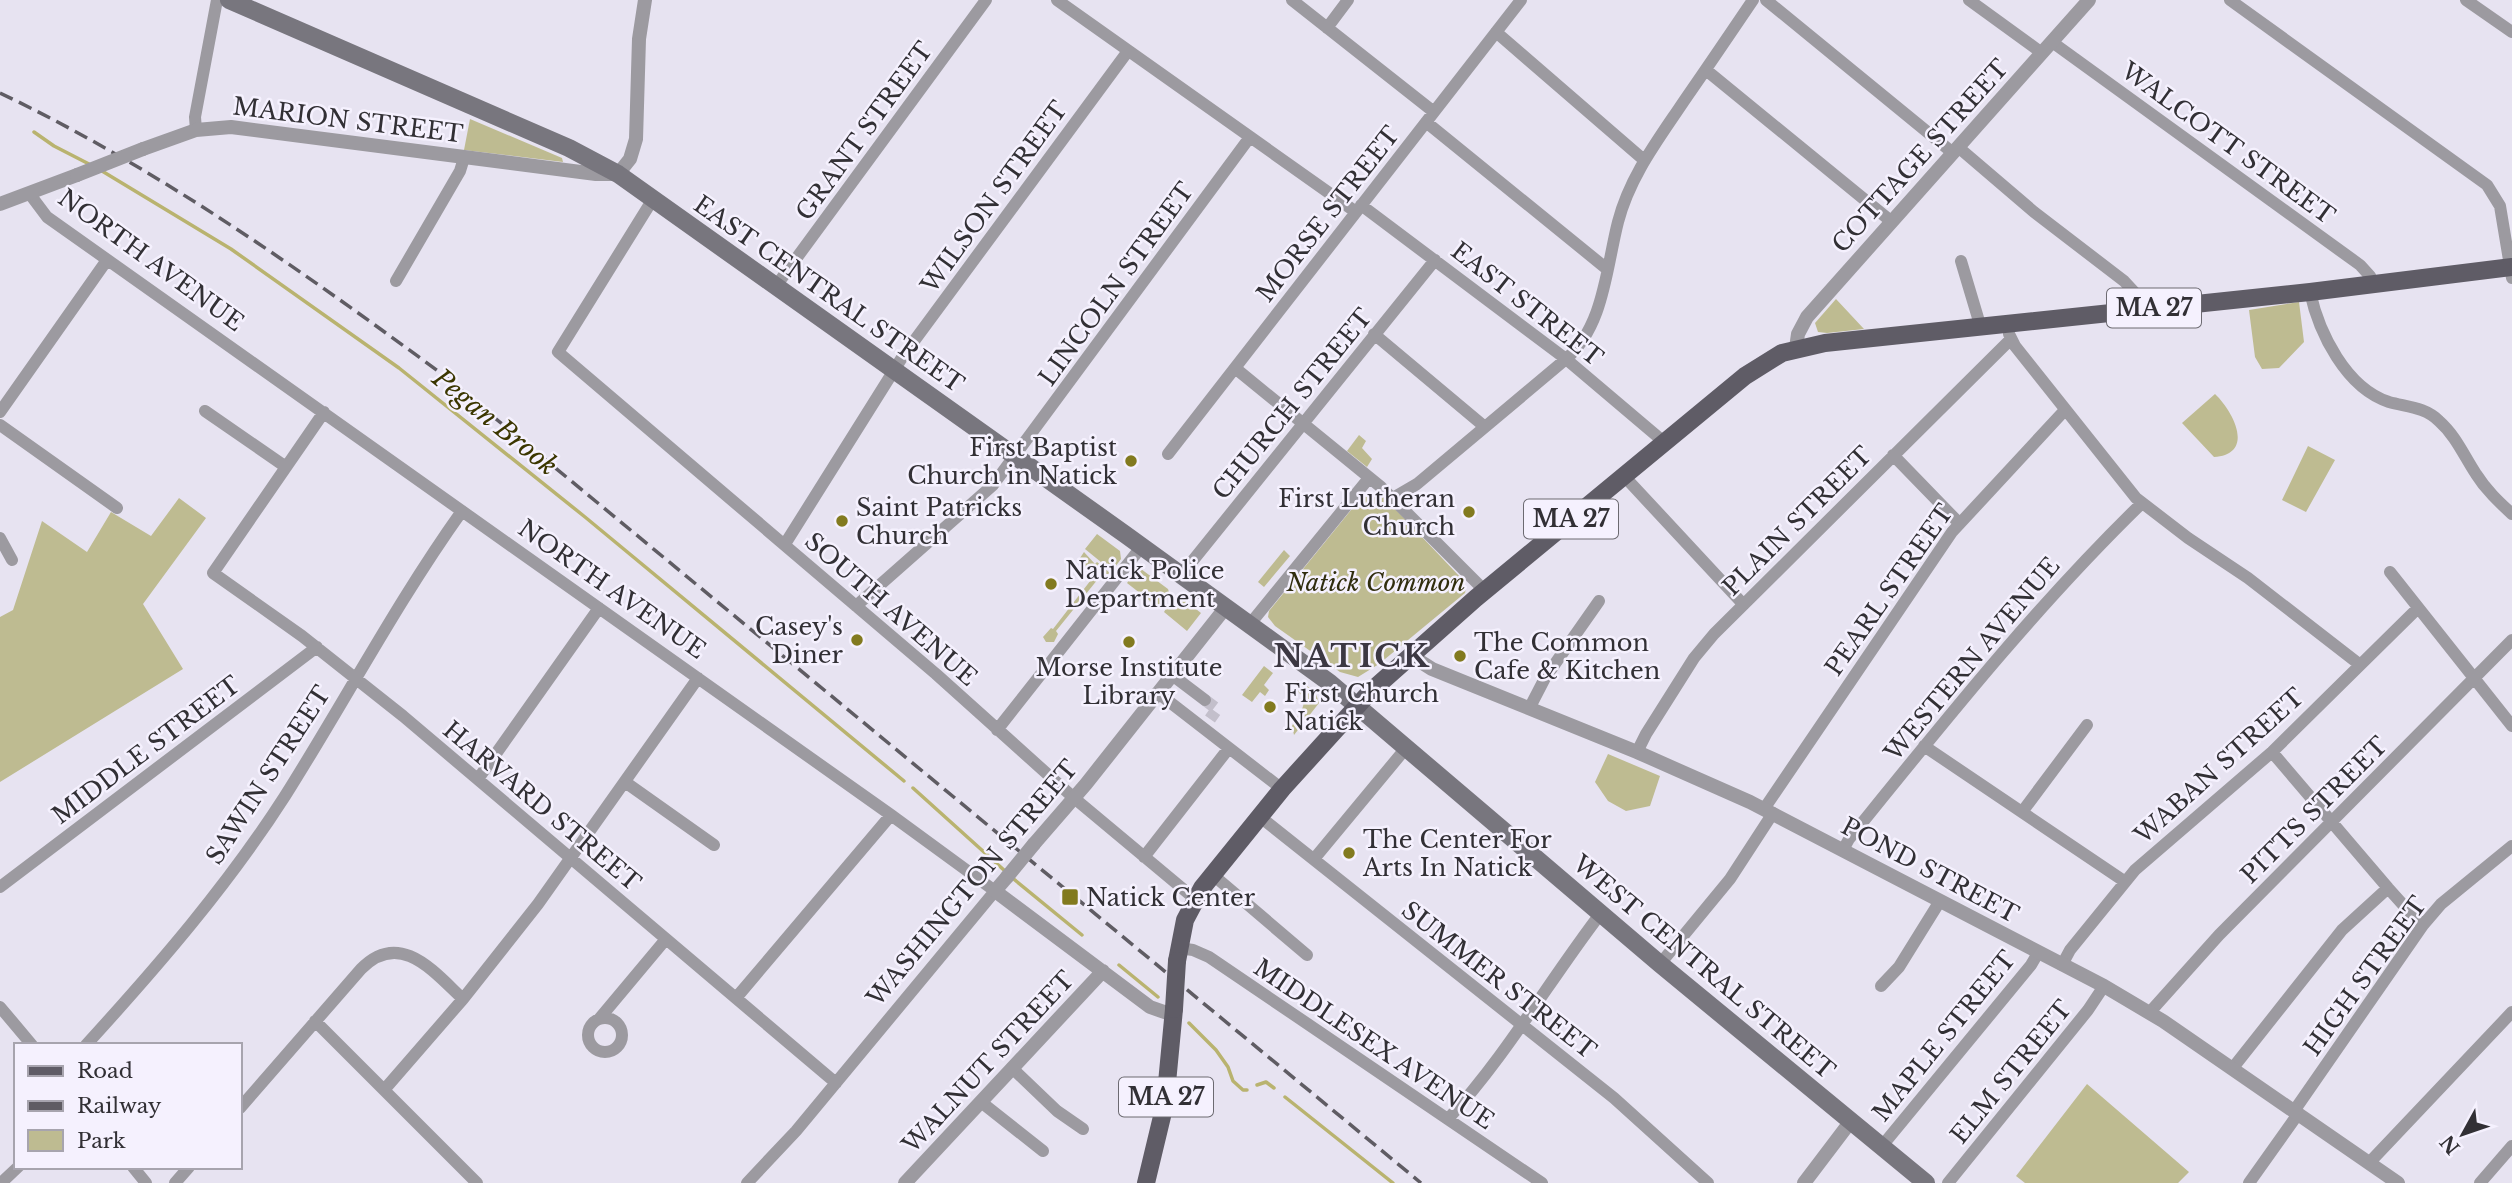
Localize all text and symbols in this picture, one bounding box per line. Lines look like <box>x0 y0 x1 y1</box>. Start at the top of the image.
street label: GRANT STREET <box>790 36 938 226</box>
street label: COTTAGE STREET <box>1826 54 2014 258</box>
street label: WALCOTT STREET <box>2115 55 2340 230</box>
street label: MARION STREET <box>231 91 465 149</box>
street label: WILSON STREET <box>914 96 1073 299</box>
street label: MORSE STREET <box>1251 121 1405 307</box>
street label: LINCOLN STREET <box>1033 177 1199 391</box>
street label: NORTH AVENUE <box>53 183 249 337</box>
street label: EAST CENTRAL STREET <box>688 189 970 399</box>
street label: EAST STREET <box>1445 236 1609 372</box>
road number: MA 27 <box>2107 288 2201 328</box>
street label: CHURCH STREET <box>1206 303 1378 505</box>
water label: Pegan Brook <box>425 361 564 482</box>
place label: First Baptist Church in Natick <box>907 433 1117 490</box>
street label: PLAIN STREET <box>1717 441 1877 601</box>
marker: First Baptist Church in Natick <box>1123 453 1139 469</box>
place label: First Lutheran Church <box>1278 484 1455 541</box>
place label: Saint Patricks Church <box>856 493 1022 550</box>
road number: MA 27 <box>1524 499 1618 538</box>
street label: PEARL STREET <box>1819 499 1959 681</box>
marker: First Lutheran Church <box>1461 504 1477 520</box>
street label: NORTH AVENUE <box>513 513 711 665</box>
marker: Saint Patricks Church <box>834 513 850 529</box>
street label: SOUTH AVENUE <box>799 526 983 692</box>
street label: WESTERN AVENUE <box>1878 551 2066 767</box>
place label: Natick Police Department <box>1065 556 1225 613</box>
park label: Natick Common <box>1286 568 1465 597</box>
marker: Natick Police Department <box>1043 576 1059 592</box>
place label: Casey's Diner <box>755 612 844 669</box>
place label: The Common Cafe & Kitchen <box>1474 628 1660 685</box>
marker: Casey's Diner <box>849 632 865 648</box>
marker: Morse Institute Library <box>1121 634 1137 650</box>
district label: NATICK <box>1273 636 1431 676</box>
marker: The Common Cafe & Kitchen <box>1452 648 1468 664</box>
place label: Morse Institute Library <box>1036 653 1222 710</box>
street label: MIDDLE STREET <box>47 670 245 830</box>
place label: First Church Natick <box>1284 679 1439 736</box>
street label: SAWIN STREET <box>200 681 336 869</box>
street label: WABAN STREET <box>2128 682 2310 850</box>
marker: First Church Natick <box>1262 699 1278 715</box>
street label: HARVARD STREET <box>437 715 647 897</box>
street label: PITTS STREET <box>2235 731 2393 889</box>
street label: WASHINGTON STREET <box>860 754 1083 1013</box>
street label: POND STREET <box>1837 811 2023 929</box>
place label: The Center For Arts In Natick <box>1362 825 1552 882</box>
marker: The Center For Arts In Natick <box>1341 845 1357 861</box>
street label: WEST CENTRAL STREET <box>1566 848 1841 1085</box>
place label: Natick Center <box>1086 883 1256 912</box>
marker: Natick Center <box>1060 887 1080 907</box>
street label: HIGH STREET <box>2298 891 2432 1061</box>
street label: SUMMER STREET <box>1396 895 1602 1065</box>
street label: MAPLE STREET <box>1866 945 2022 1127</box>
street label: MIDDLESEX AVENUE <box>1248 953 1500 1135</box>
street label: WALNUT STREET <box>896 965 1080 1160</box>
street label: ELM STREET <box>1944 995 2078 1149</box>
legend <box>14 1043 242 1169</box>
text: Road <box>77 1058 133 1084</box>
road number: MA 27 <box>1119 1078 1213 1116</box>
text: Railway <box>77 1093 162 1119</box>
north arrow <box>2428 1099 2498 1169</box>
text: Park <box>77 1128 126 1154</box>
text: N <box>2436 1130 2465 1159</box>

